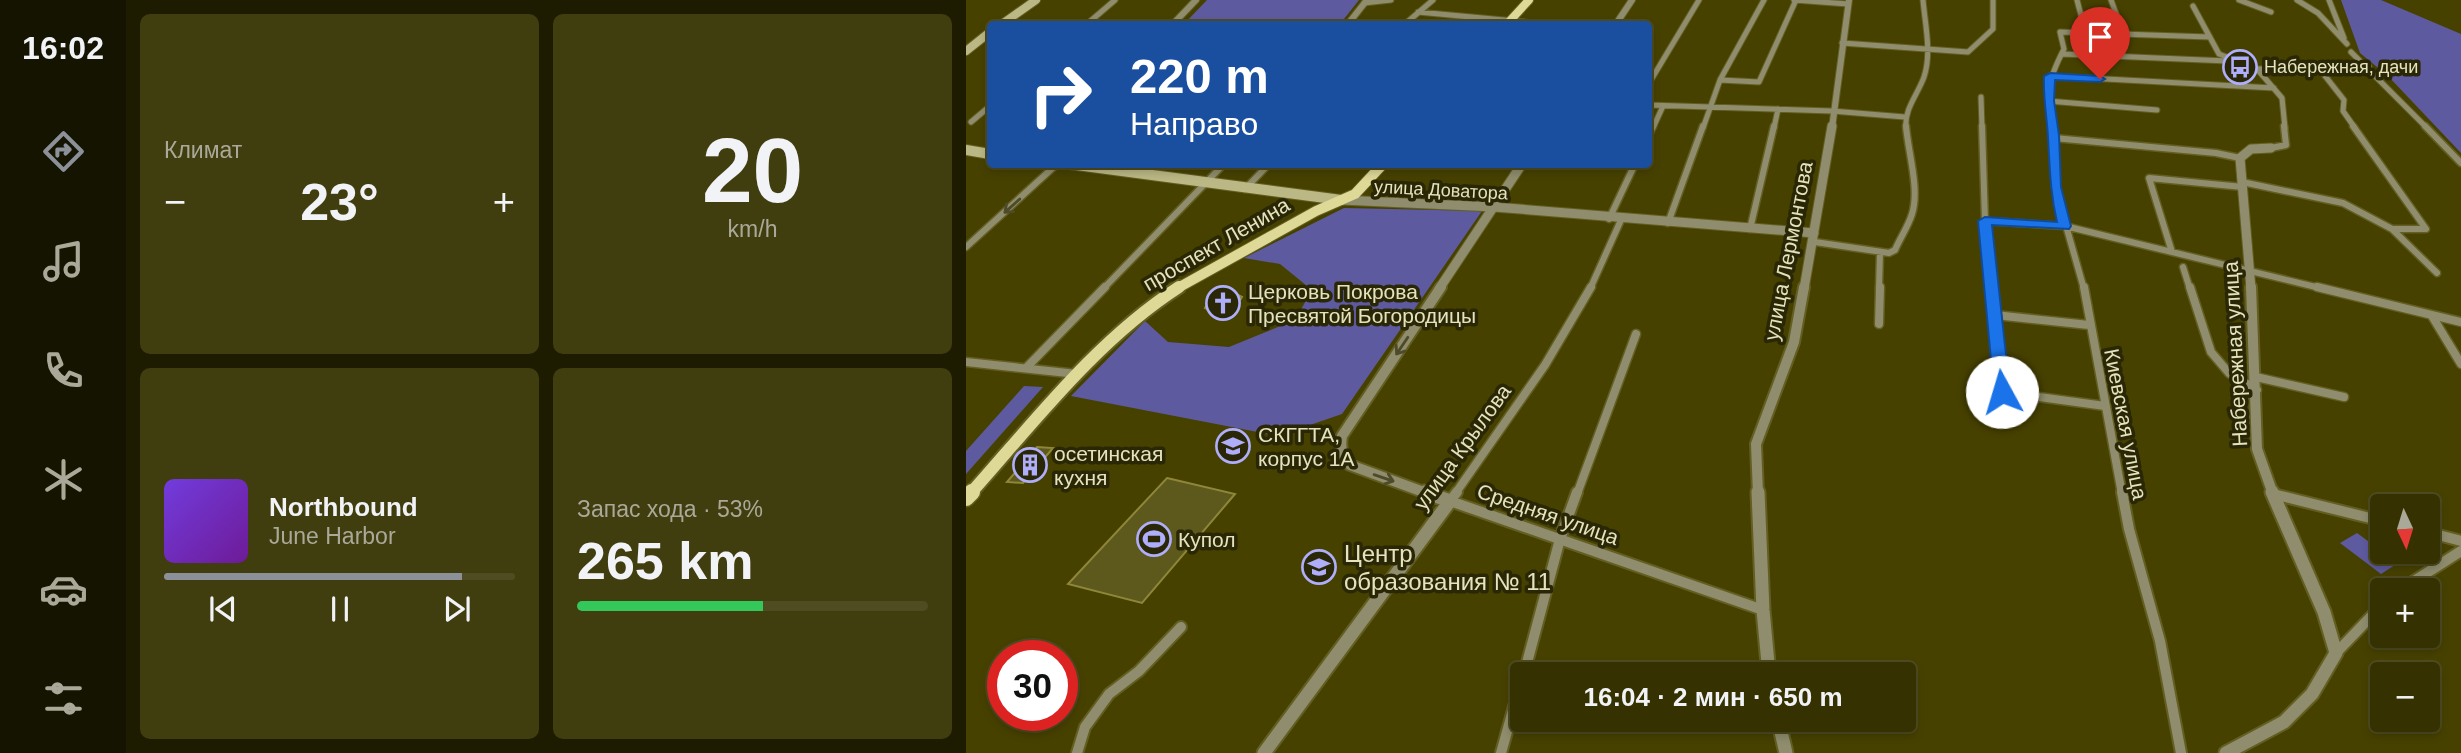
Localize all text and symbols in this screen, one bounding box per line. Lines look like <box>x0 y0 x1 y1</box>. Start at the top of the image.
pin <box>2070 7 2130 79</box>
icon: arrive <box>2081 18 2119 56</box>
text: 16:02 <box>22 30 104 66</box>
bus stop icon: Набережная, дачи <box>2221 48 2259 86</box>
icon: right <box>1015 49 1106 140</box>
text: 220 m <box>1130 49 1269 103</box>
place label: Набережная, дачи <box>2264 57 2418 77</box>
text: Направо <box>1130 106 1258 142</box>
text: 20 <box>702 120 803 221</box>
icon: directions <box>39 127 88 176</box>
text: Климат <box>164 137 242 163</box>
street label: улица Лермонтова <box>1759 159 1817 343</box>
text: 23° <box>300 173 379 231</box>
street label: улица Доватора <box>1374 177 1509 204</box>
text: − <box>164 181 186 223</box>
text: + <box>493 181 515 223</box>
street label: проспект Ленина <box>1139 193 1294 295</box>
one-way arrow <box>1003 198 1021 214</box>
text: km/h <box>728 216 777 242</box>
icon: music <box>39 237 88 286</box>
street label: Набережная улица <box>2219 260 2251 447</box>
place label: Церковь Покрова Пресвятой Богородицы <box>1248 280 1476 327</box>
church icon: Церковь Покрова Пресвятой Богородицы <box>1204 284 1242 322</box>
one-way arrow <box>1395 336 1409 355</box>
icon: phone <box>39 346 88 395</box>
street label: Киевская улица <box>2100 347 2152 502</box>
position arrow <box>1965 355 2039 429</box>
street label: улица Крылова <box>1409 380 1515 514</box>
place label: СКГГТА, корпус 1А <box>1258 423 1354 470</box>
school or university icon: СКГГТА, корпус 1А <box>1214 427 1252 465</box>
place label: осетинская кухня <box>1054 442 1163 489</box>
building icon: осетинская кухня <box>1011 446 1049 484</box>
icon: climate <box>39 455 88 504</box>
one-way arrow <box>1372 473 1394 485</box>
street label: Средняя улица <box>1474 479 1622 549</box>
text: Northbound <box>269 492 418 522</box>
north arrow <box>2370 494 2440 564</box>
map controls <box>2370 494 2440 732</box>
text: Запас хода · 53% <box>577 496 763 522</box>
sports icon: Купол <box>1135 520 1173 558</box>
text: June Harbor <box>269 523 396 549</box>
place label: Купол <box>1178 528 1236 551</box>
text: 265 km <box>577 532 753 590</box>
place label: Центр образования № 11 <box>1344 540 1551 595</box>
school or university icon: Центр образования № 11 <box>1300 548 1338 586</box>
icon: car <box>39 565 88 614</box>
button: + <box>2370 578 2440 648</box>
icon: previous <box>204 590 242 628</box>
icon: pause <box>321 590 359 628</box>
icon: next <box>438 590 476 628</box>
speed limit sign: 30 <box>987 640 1078 731</box>
button: − <box>2370 662 2440 732</box>
icon: filters <box>39 674 88 723</box>
text: 16:04 · 2 мин · 650 m <box>1583 682 1843 712</box>

